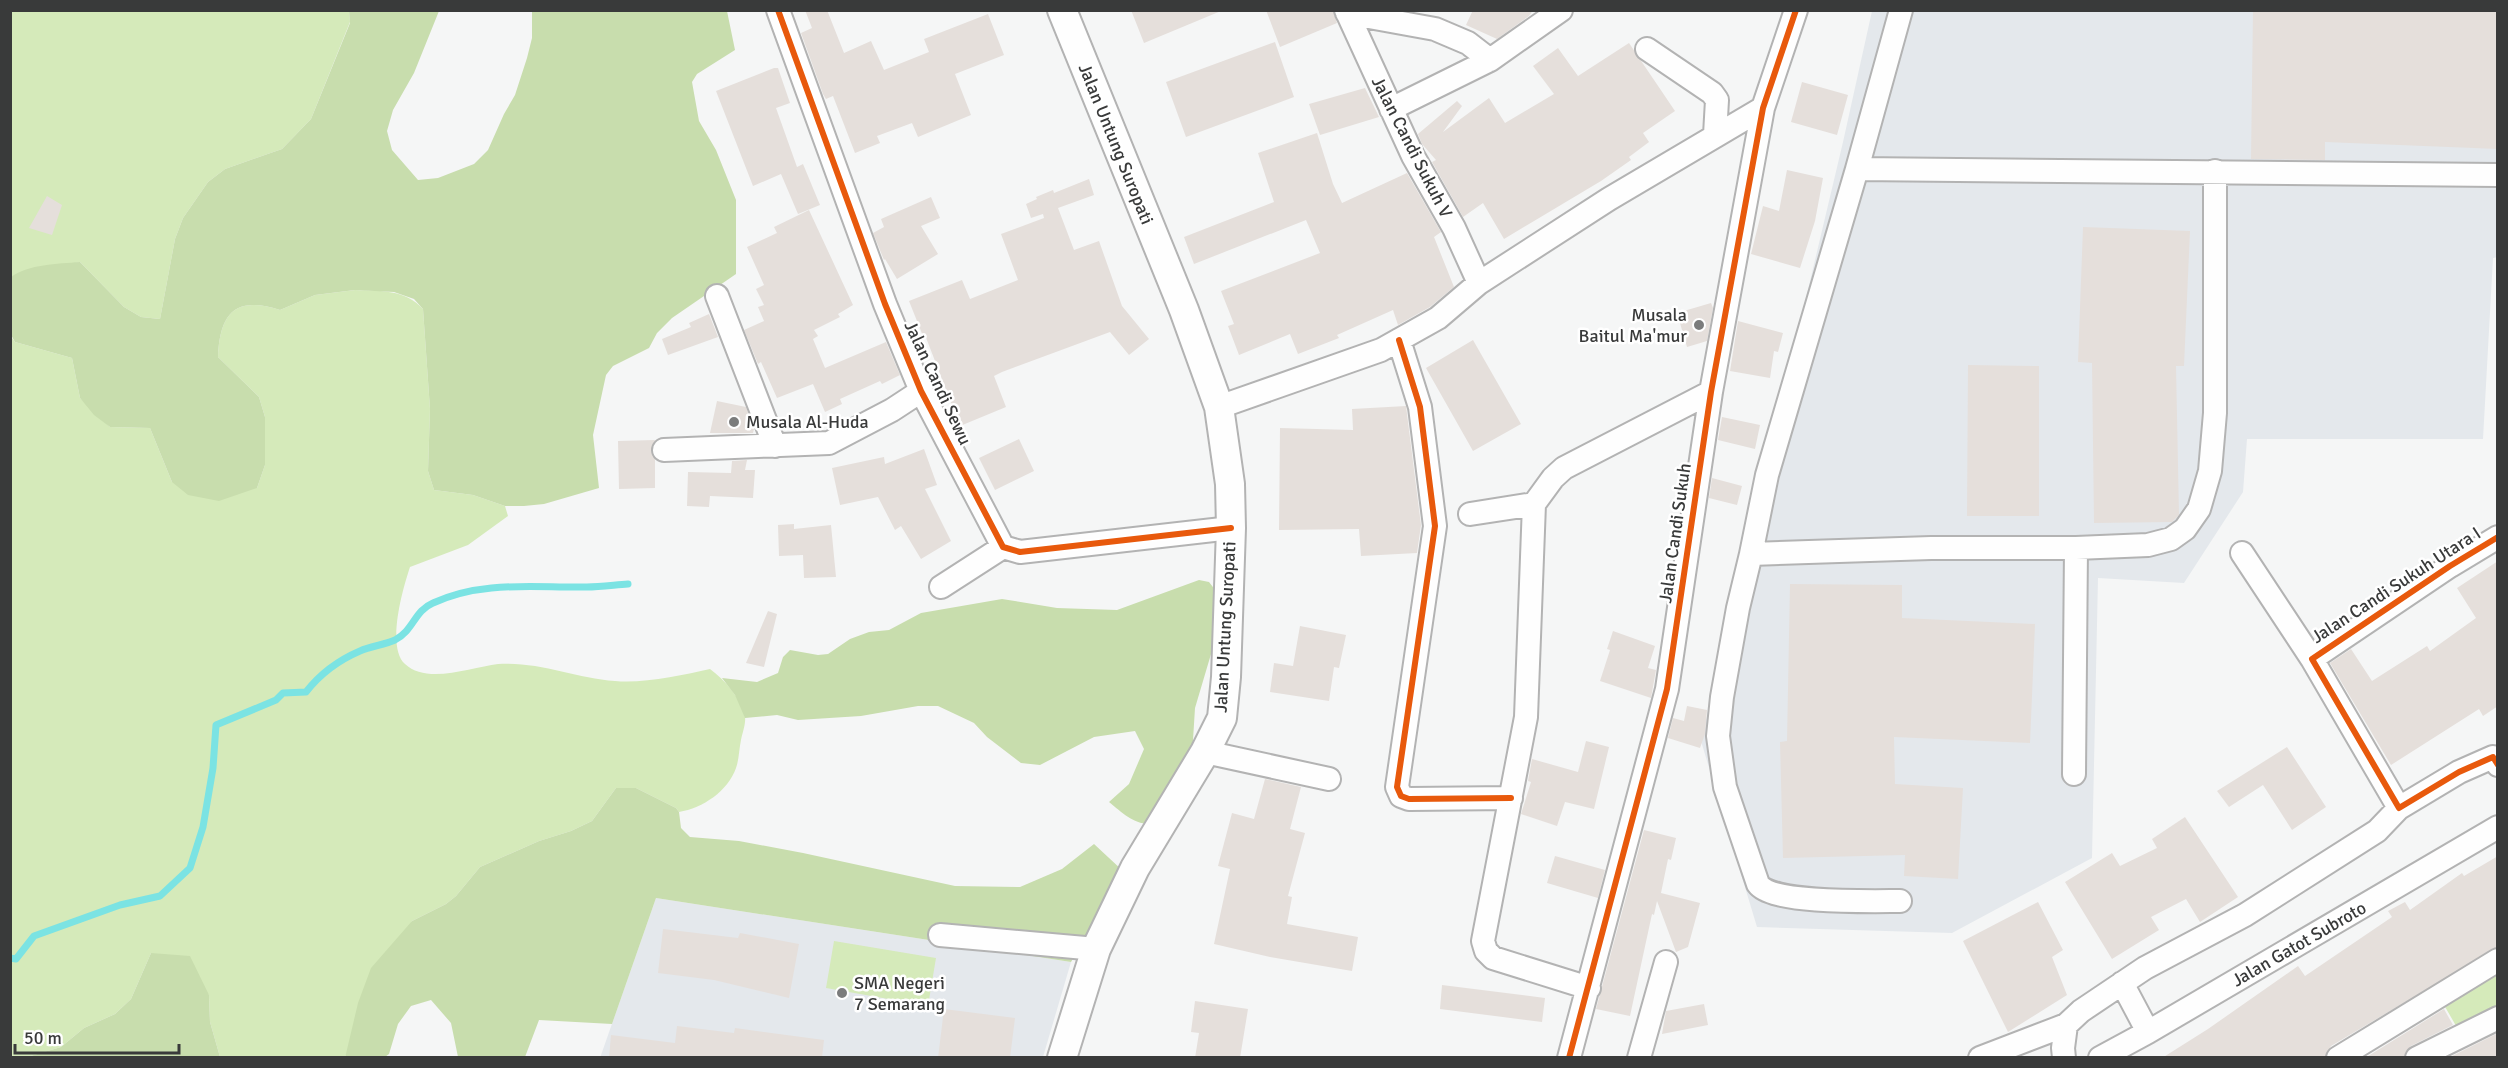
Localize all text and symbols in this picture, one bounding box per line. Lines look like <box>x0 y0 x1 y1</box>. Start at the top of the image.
street label: Jalan Untung Suropati <box>1074 60 1158 228</box>
street label: Jalan Candi Sukuh V <box>1367 73 1457 222</box>
place label: Musala Baitul Ma'mur <box>1579 304 1687 347</box>
street label: Jalan Candi Sewu <box>900 317 976 449</box>
marker: Musala Baitul Ma'mur <box>1692 318 1706 332</box>
place label: Musala Al-Huda <box>746 411 869 433</box>
marker: Musala Al-Huda <box>727 415 741 429</box>
street label: Jalan Candi Sukuh <box>1654 462 1696 604</box>
street label: Jalan Candi Sukuh Utara I <box>2307 522 2485 648</box>
street label: Jalan Untung Suropati <box>1210 541 1240 713</box>
street label: Jalan Gatot Subroto <box>2228 897 2370 991</box>
place label: SMA Negeri 7 Semarang <box>854 972 945 1015</box>
marker: SMA Negeri 7 Semarang <box>835 986 849 1000</box>
scale bar <box>15 1017 178 1055</box>
text: 50 m <box>24 1027 62 1049</box>

